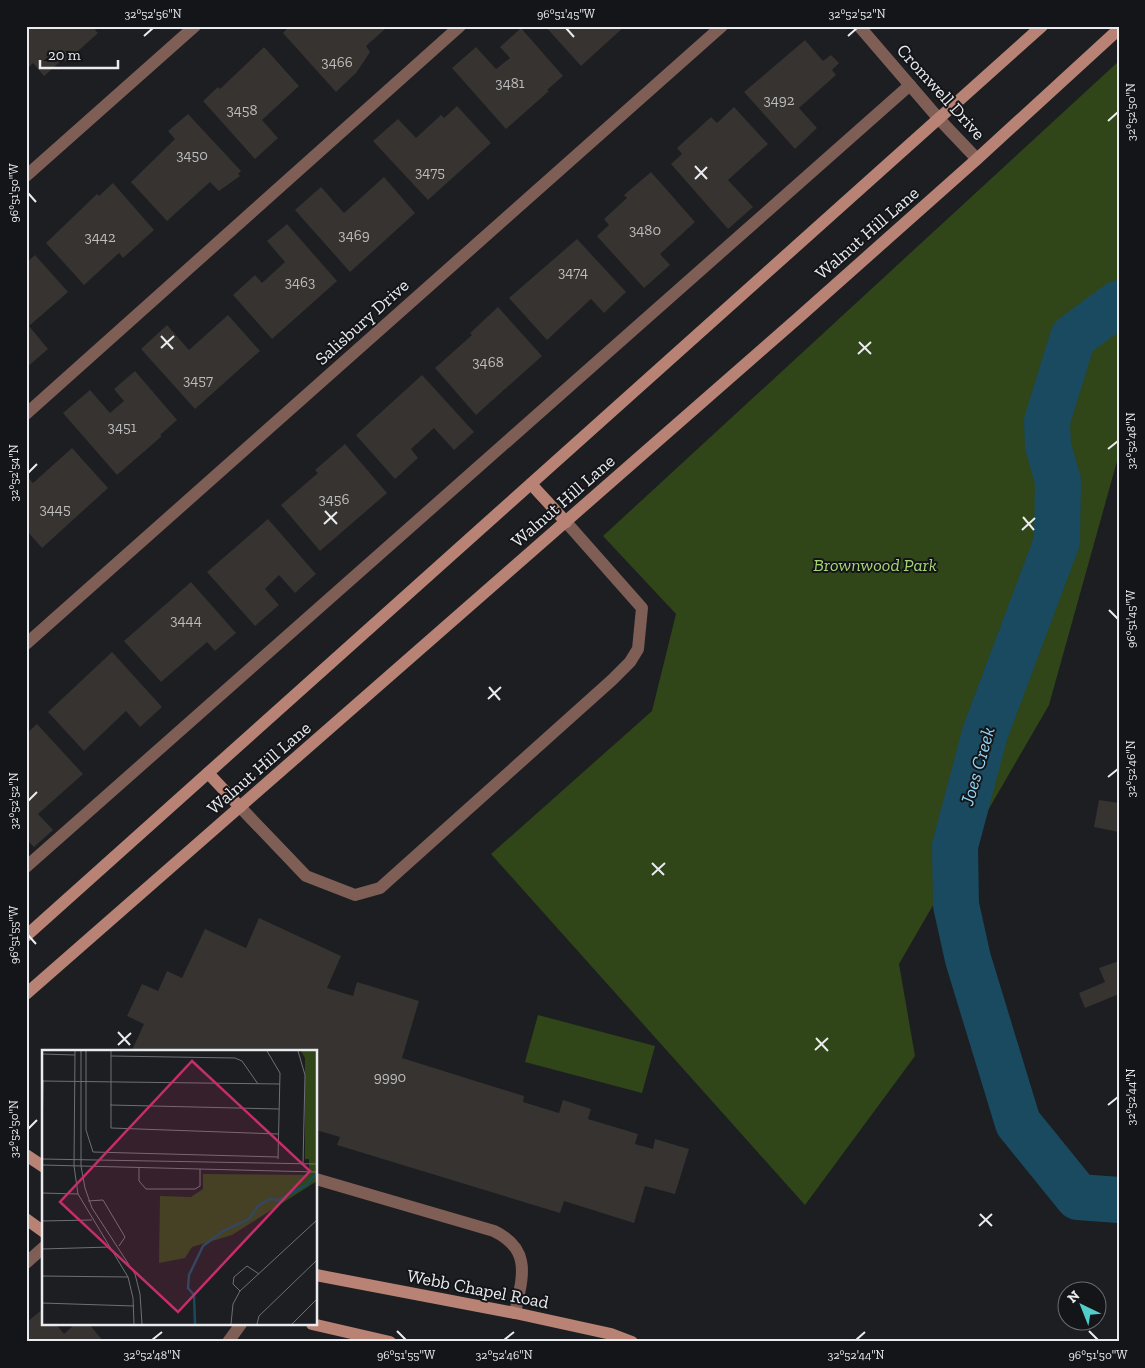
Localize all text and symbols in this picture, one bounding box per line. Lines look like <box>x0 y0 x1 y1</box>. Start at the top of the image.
text: 32°52'56"N <box>124 7 182 21</box>
text: 96°51'45"W <box>537 7 596 21</box>
text: 32°52'52"N <box>828 7 886 21</box>
scale bar <box>40 38 118 70</box>
street label: Cromwell Drive <box>892 39 990 145</box>
text: 20 m <box>48 46 81 64</box>
house number: 3466 <box>321 53 353 71</box>
house number: 3481 <box>495 74 525 92</box>
text: 32°52'50"N <box>1124 83 1138 141</box>
house number: 3492 <box>763 91 795 109</box>
house number: 3458 <box>226 101 258 119</box>
house number: 3450 <box>176 146 208 164</box>
text: 96°51'50"W <box>7 163 21 223</box>
house number: 3475 <box>415 163 445 181</box>
street label: Walnut Hill Lane <box>811 182 923 284</box>
house number: 3480 <box>629 221 661 239</box>
house number: 3469 <box>338 226 370 244</box>
house number: 3442 <box>84 228 116 246</box>
house number: 3474 <box>558 263 588 281</box>
house number: 3463 <box>285 273 315 291</box>
street label: Salisbury Drive <box>311 274 413 370</box>
house number: 3468 <box>472 353 504 371</box>
house number: 3457 <box>183 371 213 389</box>
text: 32°52'48"N <box>1124 412 1138 470</box>
house number: 3451 <box>108 418 137 436</box>
text: 32°52'54"N <box>7 444 21 502</box>
street label: Walnut Hill Lane <box>507 450 619 552</box>
house number: 3456 <box>318 490 350 508</box>
house number: 3445 <box>39 500 71 518</box>
park label: Brownwood Park <box>813 554 937 576</box>
text: 96°51'45"W <box>1124 589 1138 648</box>
house number: 3444 <box>170 611 202 629</box>
street label: Walnut Hill Lane <box>203 717 315 819</box>
water label: Joes Creek <box>955 724 1000 809</box>
text: 32°52'46"N <box>1124 740 1138 798</box>
text: 32°52'52"N <box>7 772 21 830</box>
text: 96°51'55"W <box>7 905 21 964</box>
inset map <box>42 1050 318 1326</box>
house number: 9990 <box>374 1068 406 1086</box>
text: 32°52'44"N <box>1124 1068 1138 1125</box>
text: 32°52'50"N <box>7 1100 21 1158</box>
street label: Webb Chapel Road <box>405 1264 551 1314</box>
north arrow <box>1058 1280 1108 1330</box>
text: N <box>1064 1287 1083 1307</box>
text: 32°52'48"N <box>123 1348 181 1362</box>
text: 96°51'55"W <box>377 1348 436 1362</box>
text: 32°52'46"N <box>475 1348 533 1362</box>
text: 32°52'44"N <box>828 1348 885 1362</box>
text: 96°51'50"W <box>1069 1348 1128 1362</box>

